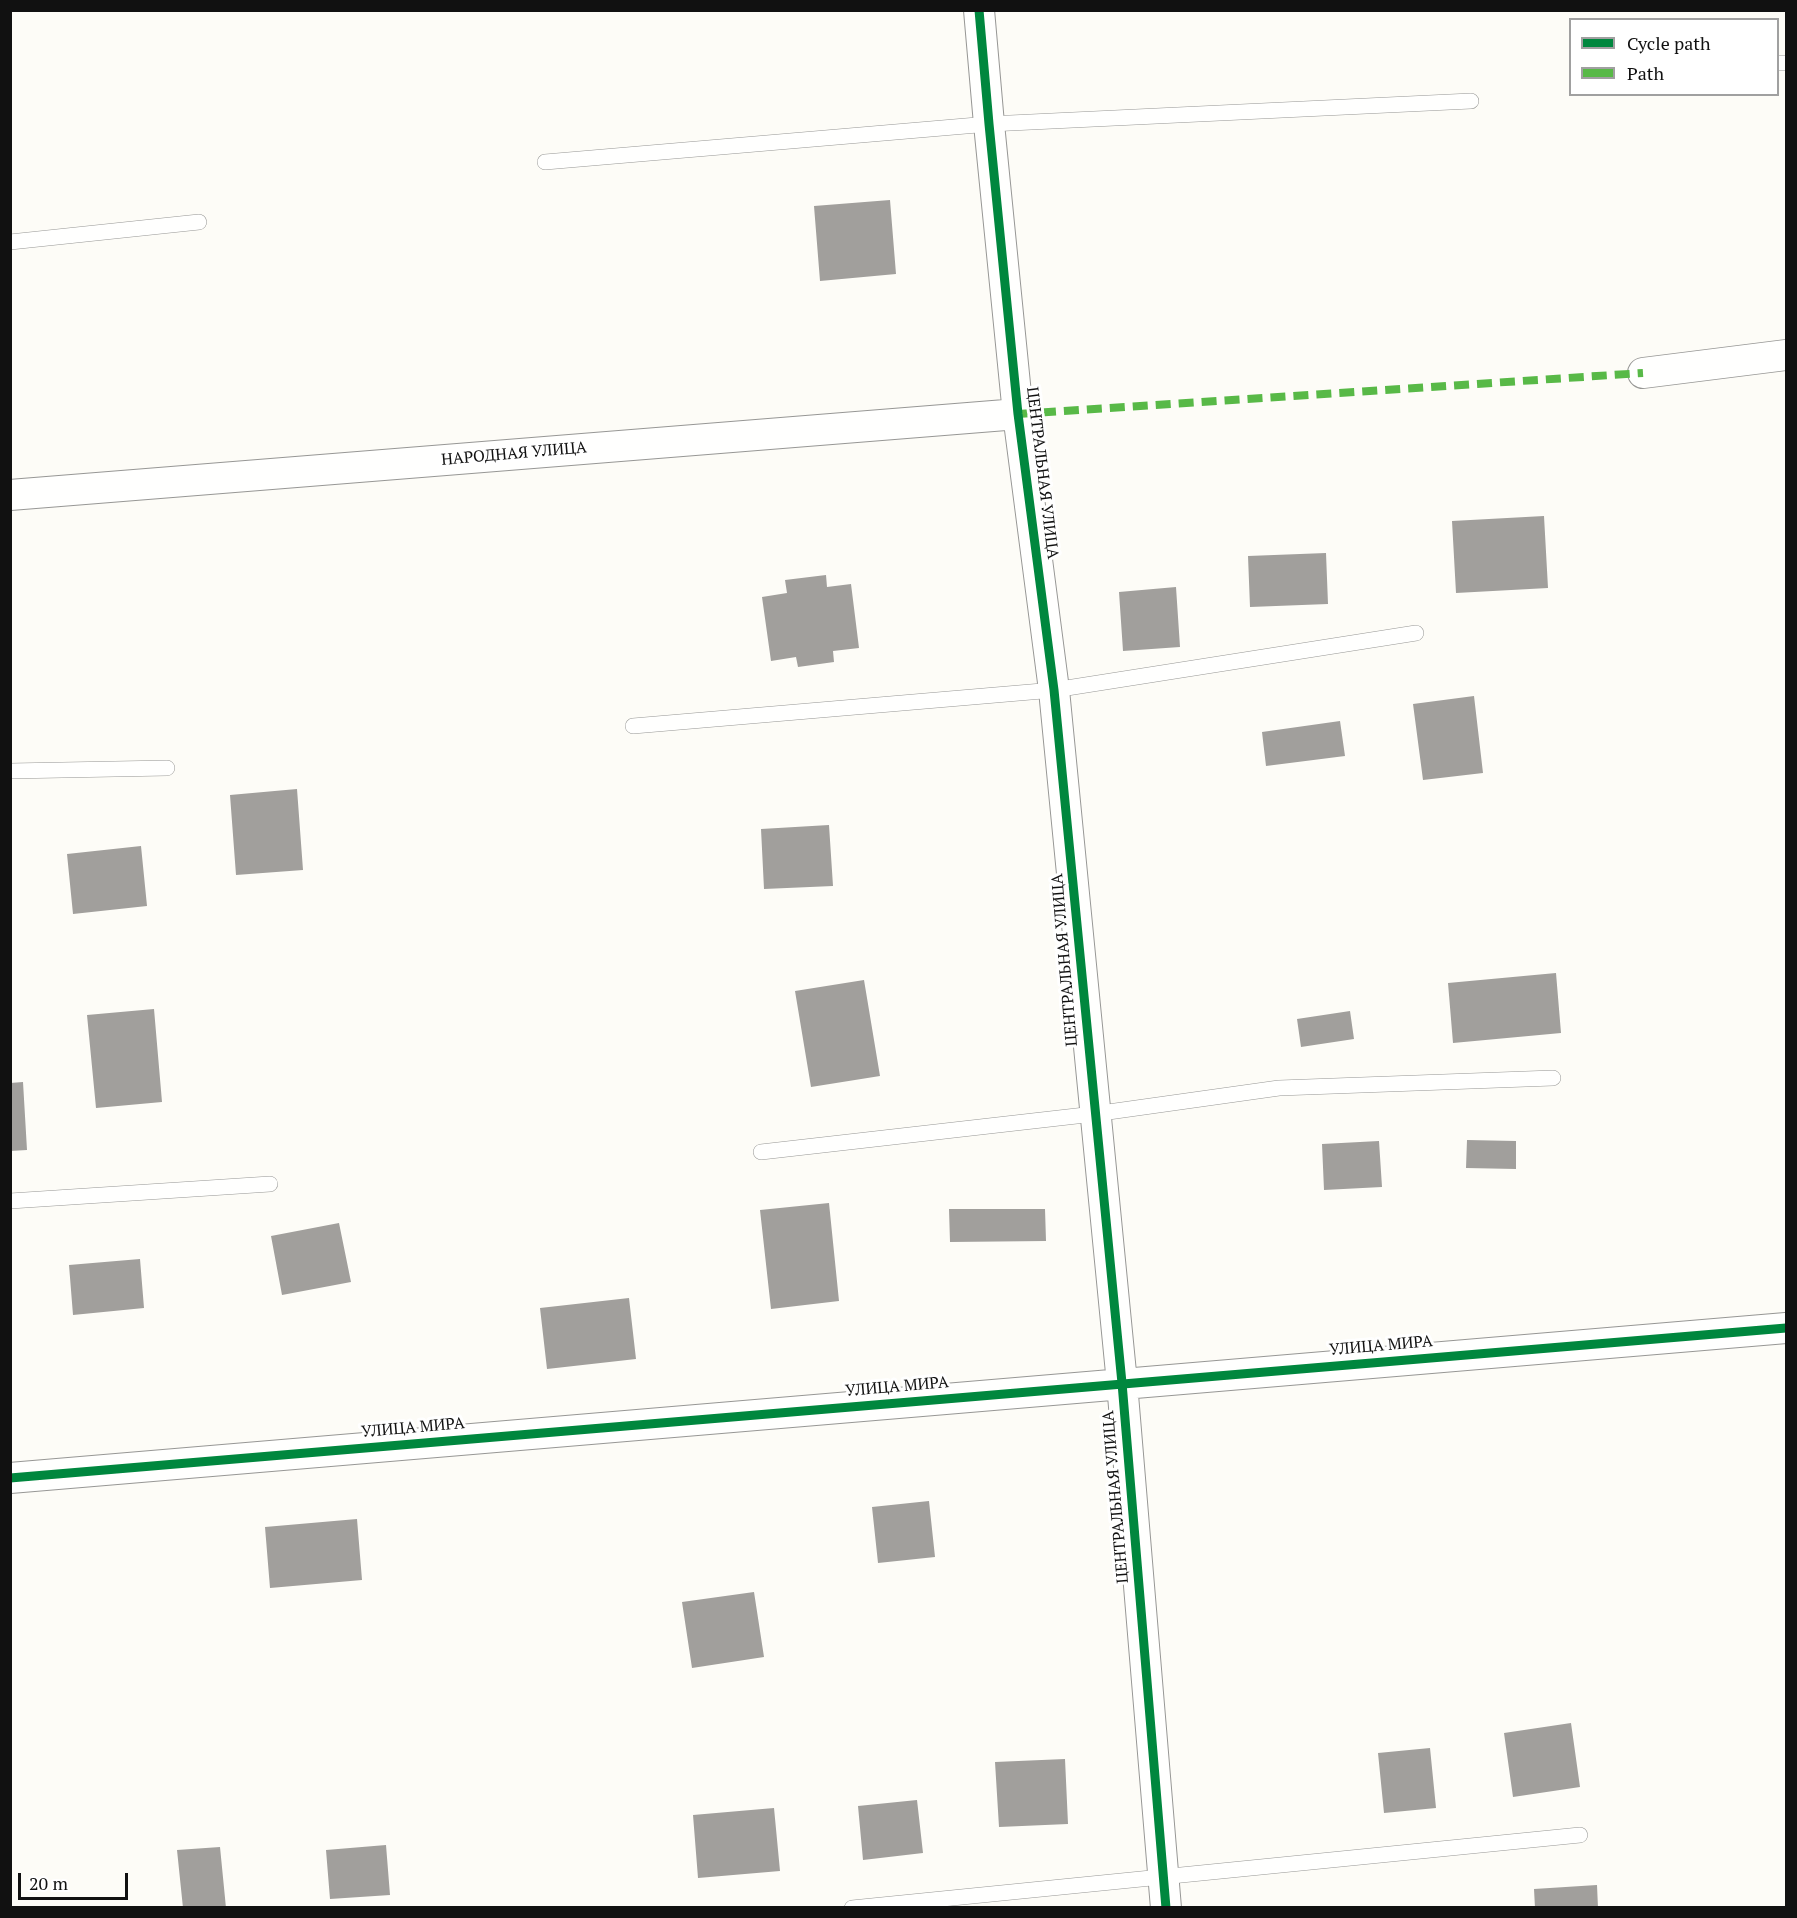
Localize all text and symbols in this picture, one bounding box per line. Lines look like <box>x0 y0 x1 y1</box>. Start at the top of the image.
legend <box>1569 18 1779 96</box>
text: Cycle path <box>1627 31 1711 55</box>
text: Path <box>1627 61 1664 85</box>
street label: ЦЕНТРАЛЬНАЯ УЛИЦА <box>1022 386 1062 560</box>
street label: НАРОДНАЯ УЛИЦА <box>441 438 587 470</box>
street label: ЦЕНТРАЛЬНАЯ УЛИЦА <box>1048 873 1082 1047</box>
street label: УЛИЦА МИРА <box>1328 1332 1434 1360</box>
street label: УЛИЦА МИРА <box>844 1373 950 1401</box>
street label: ЦЕНТРАЛЬНАЯ УЛИЦА <box>1099 1410 1133 1584</box>
street label: УЛИЦА МИРА <box>360 1414 466 1442</box>
scale bar <box>21 1861 130 1899</box>
text: 20 m <box>29 1871 68 1895</box>

